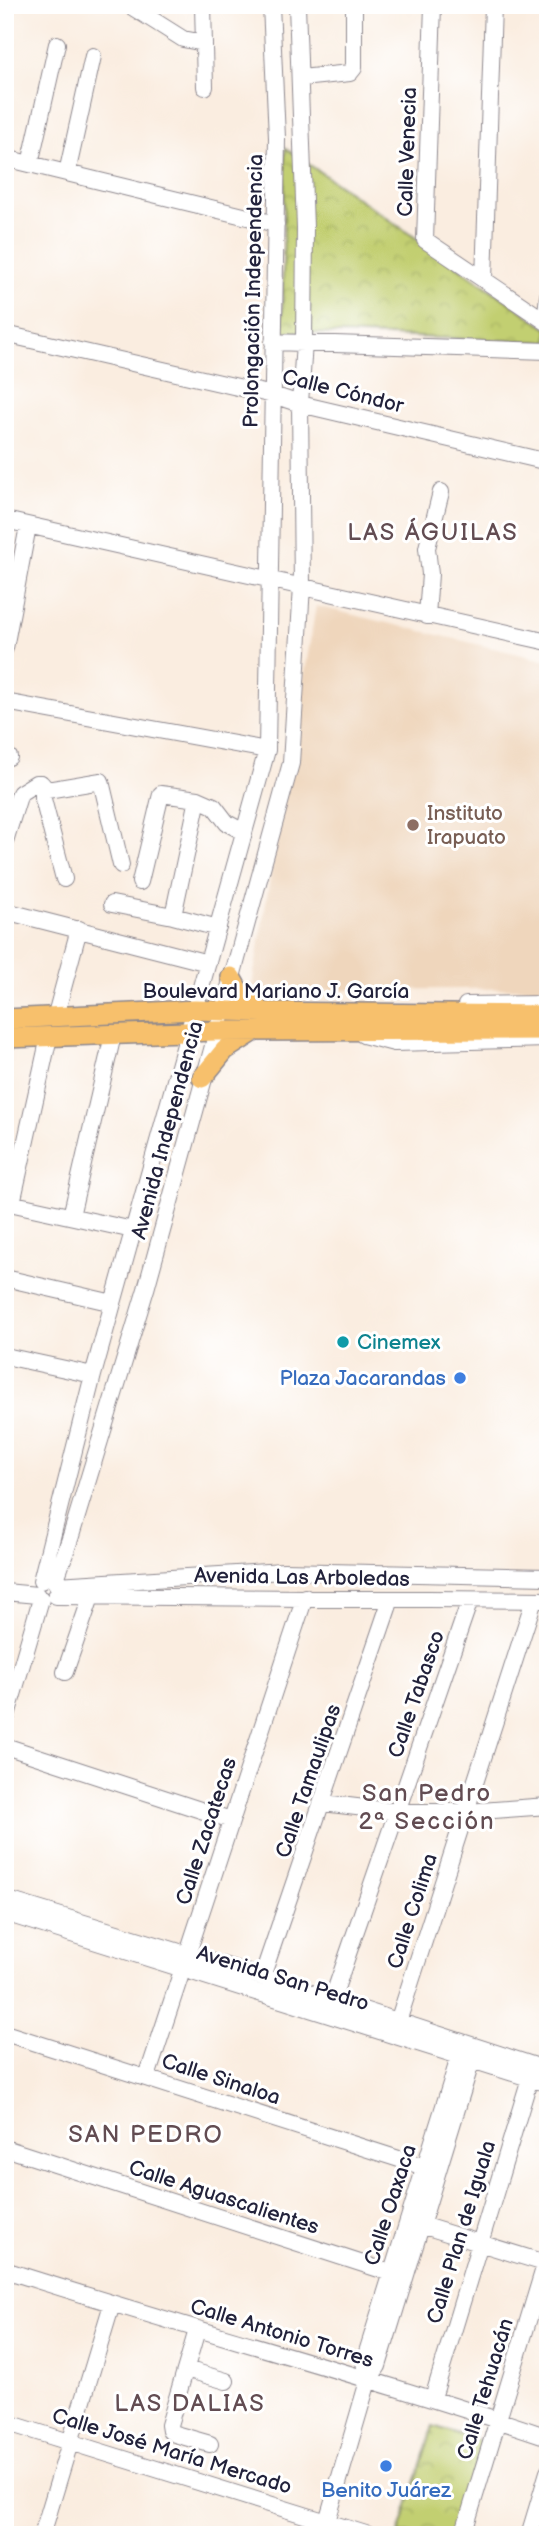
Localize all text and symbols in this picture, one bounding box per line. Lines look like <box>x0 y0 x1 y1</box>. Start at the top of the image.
street label: Calle Venecia <box>393 87 422 217</box>
street label: Prolongación Independencia <box>239 154 268 428</box>
street label: Calle Cóndor <box>279 364 407 419</box>
district label: LAS ÁGUILAS <box>347 517 519 547</box>
place label: Instituto Irapuato <box>427 801 506 850</box>
marker: Instituto Irapuato <box>405 817 421 833</box>
street label: Boulevard Mariano J. García <box>143 979 409 1004</box>
street label: Avenida Independencia <box>126 1018 209 1242</box>
place label: Cinemex <box>357 1330 441 1355</box>
marker: Cinemex <box>335 1334 351 1350</box>
place label: Plaza Jacarandas <box>279 1366 446 1391</box>
marker: Plaza Jacarandas <box>452 1370 468 1386</box>
street label: Avenida Las Arboledas <box>194 1563 410 1592</box>
street label: Calle Tabasco <box>383 1627 450 1761</box>
street label: Calle Tamaulipas <box>270 1701 346 1861</box>
street label: Calle Zacatecas <box>171 1754 242 1908</box>
district label: San Pedro 2ª Sección <box>358 1779 496 1836</box>
street label: Calle Colima <box>382 1850 443 1972</box>
street label: Avenida San Pedro <box>194 1940 372 2017</box>
street label: Calle Sinaloa <box>158 2049 283 2110</box>
district label: SAN PEDRO <box>68 2120 224 2149</box>
street label: Calle Plan de Iguala <box>422 2138 501 2327</box>
street label: Calle Oaxaca <box>359 2141 422 2269</box>
street label: Calle Aguascalientes <box>126 2155 322 2240</box>
street label: Calle Antonio Torres <box>187 2294 376 2373</box>
street label: Calle Tehuacán <box>452 2315 519 2463</box>
district label: LAS DALIAS <box>114 2389 266 2418</box>
street label: Calle José María Mercado <box>49 2403 295 2500</box>
marker: Benito Juárez <box>378 2458 394 2474</box>
place label: Benito Juárez <box>321 2478 452 2503</box>

